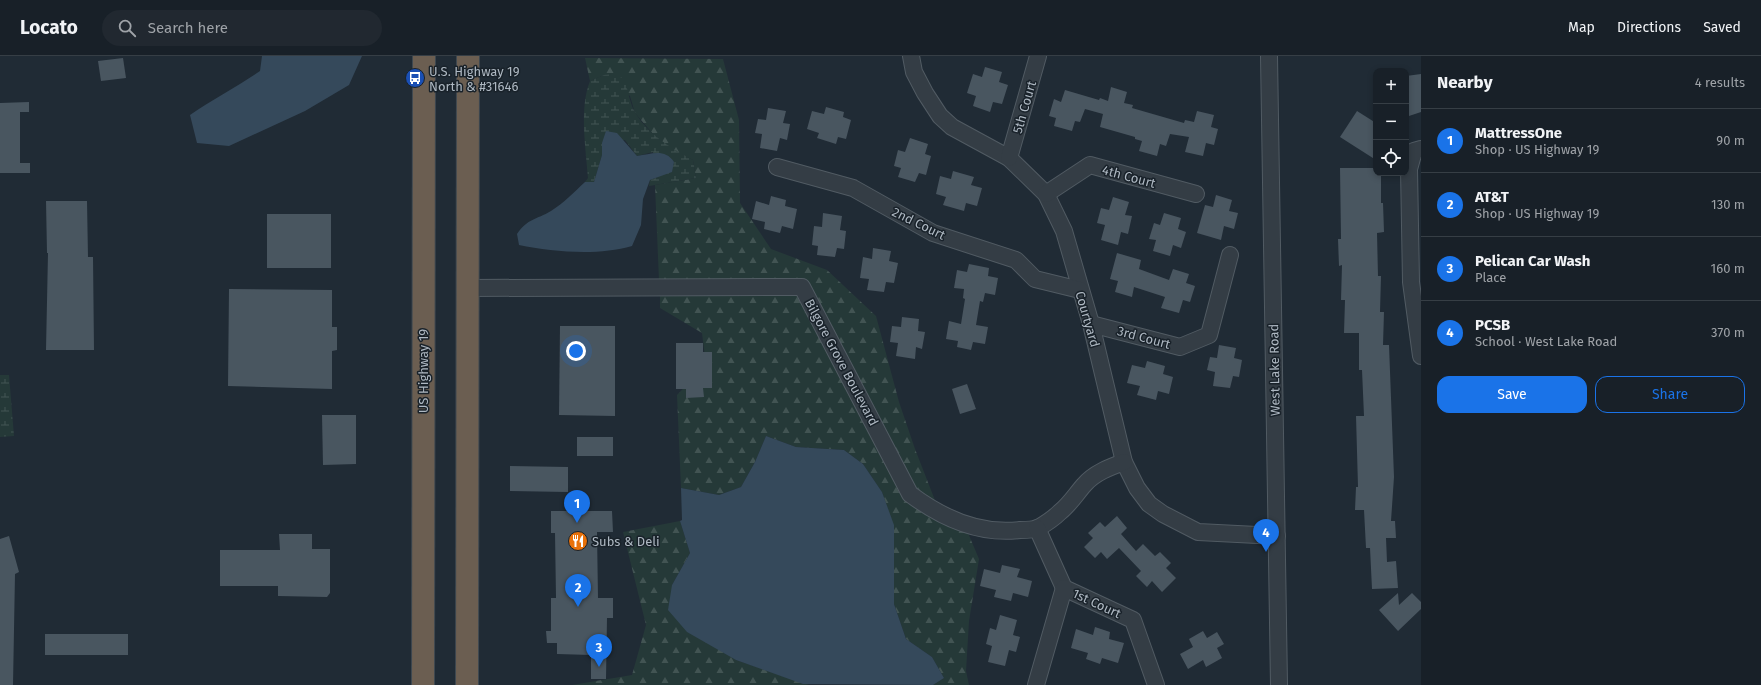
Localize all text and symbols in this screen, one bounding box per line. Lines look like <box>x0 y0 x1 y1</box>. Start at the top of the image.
search box <box>102 10 382 46</box>
text: Locato <box>20 16 78 39</box>
icon: search <box>116 17 138 39</box>
text: Search here <box>148 19 228 37</box>
text: Map <box>1568 19 1595 36</box>
text: Directions <box>1617 19 1681 36</box>
text: Saved <box>1703 19 1741 36</box>
place label: U.S. Highway 19 North & #31646 <box>429 64 520 94</box>
bus stop icon: U.S. Highway 19 North & #31646 <box>404 67 426 89</box>
map controls <box>1373 68 1409 176</box>
button: + <box>1373 68 1409 104</box>
text: Nearby <box>1437 72 1492 93</box>
text: 4 results <box>1695 75 1745 90</box>
street label: 5th Court <box>1010 79 1039 135</box>
button: − <box>1373 104 1409 140</box>
text: MattressOne <box>1475 124 1562 142</box>
text: 1 <box>1447 133 1453 148</box>
text: 90 m <box>1716 133 1745 148</box>
button: locate <box>1373 140 1409 176</box>
text: Shop · US Highway 19 <box>1475 142 1599 157</box>
street label: 4th Court <box>1101 162 1157 191</box>
text: AT&T <box>1475 188 1509 206</box>
text: 2 <box>1447 197 1453 212</box>
text: 130 m <box>1711 197 1745 212</box>
street label: 2nd Court <box>890 204 948 243</box>
text: Shop · US Highway 19 <box>1475 206 1599 221</box>
text: Pelican Car Wash <box>1475 252 1590 270</box>
text: 3 <box>1447 261 1453 276</box>
text: 160 m <box>1711 261 1745 276</box>
text: Place <box>1475 270 1506 285</box>
street label: Courtyard <box>1072 289 1103 349</box>
street label: Bilgore Grove Boulevard <box>802 296 881 428</box>
text: PCSB <box>1475 316 1510 334</box>
street label: 3rd Court <box>1116 323 1172 352</box>
street label: West Lake Road <box>1266 324 1283 416</box>
text: 4 <box>1446 325 1454 340</box>
text: 370 m <box>1711 325 1745 340</box>
street label: US Highway 19 <box>416 329 431 413</box>
text: School · West Lake Road <box>1475 334 1617 349</box>
your location <box>566 341 586 361</box>
button: Save <box>1437 376 1587 413</box>
button: Share <box>1595 376 1745 413</box>
pin: 1 <box>564 490 590 523</box>
pin: 4 <box>1253 519 1279 552</box>
restaurant icon: Subs & Deli <box>567 530 589 552</box>
place label: Subs & Deli <box>592 534 660 549</box>
pin: 2 <box>565 574 591 607</box>
street label: 1st Court <box>1070 586 1124 621</box>
pin: 3 <box>586 634 612 667</box>

